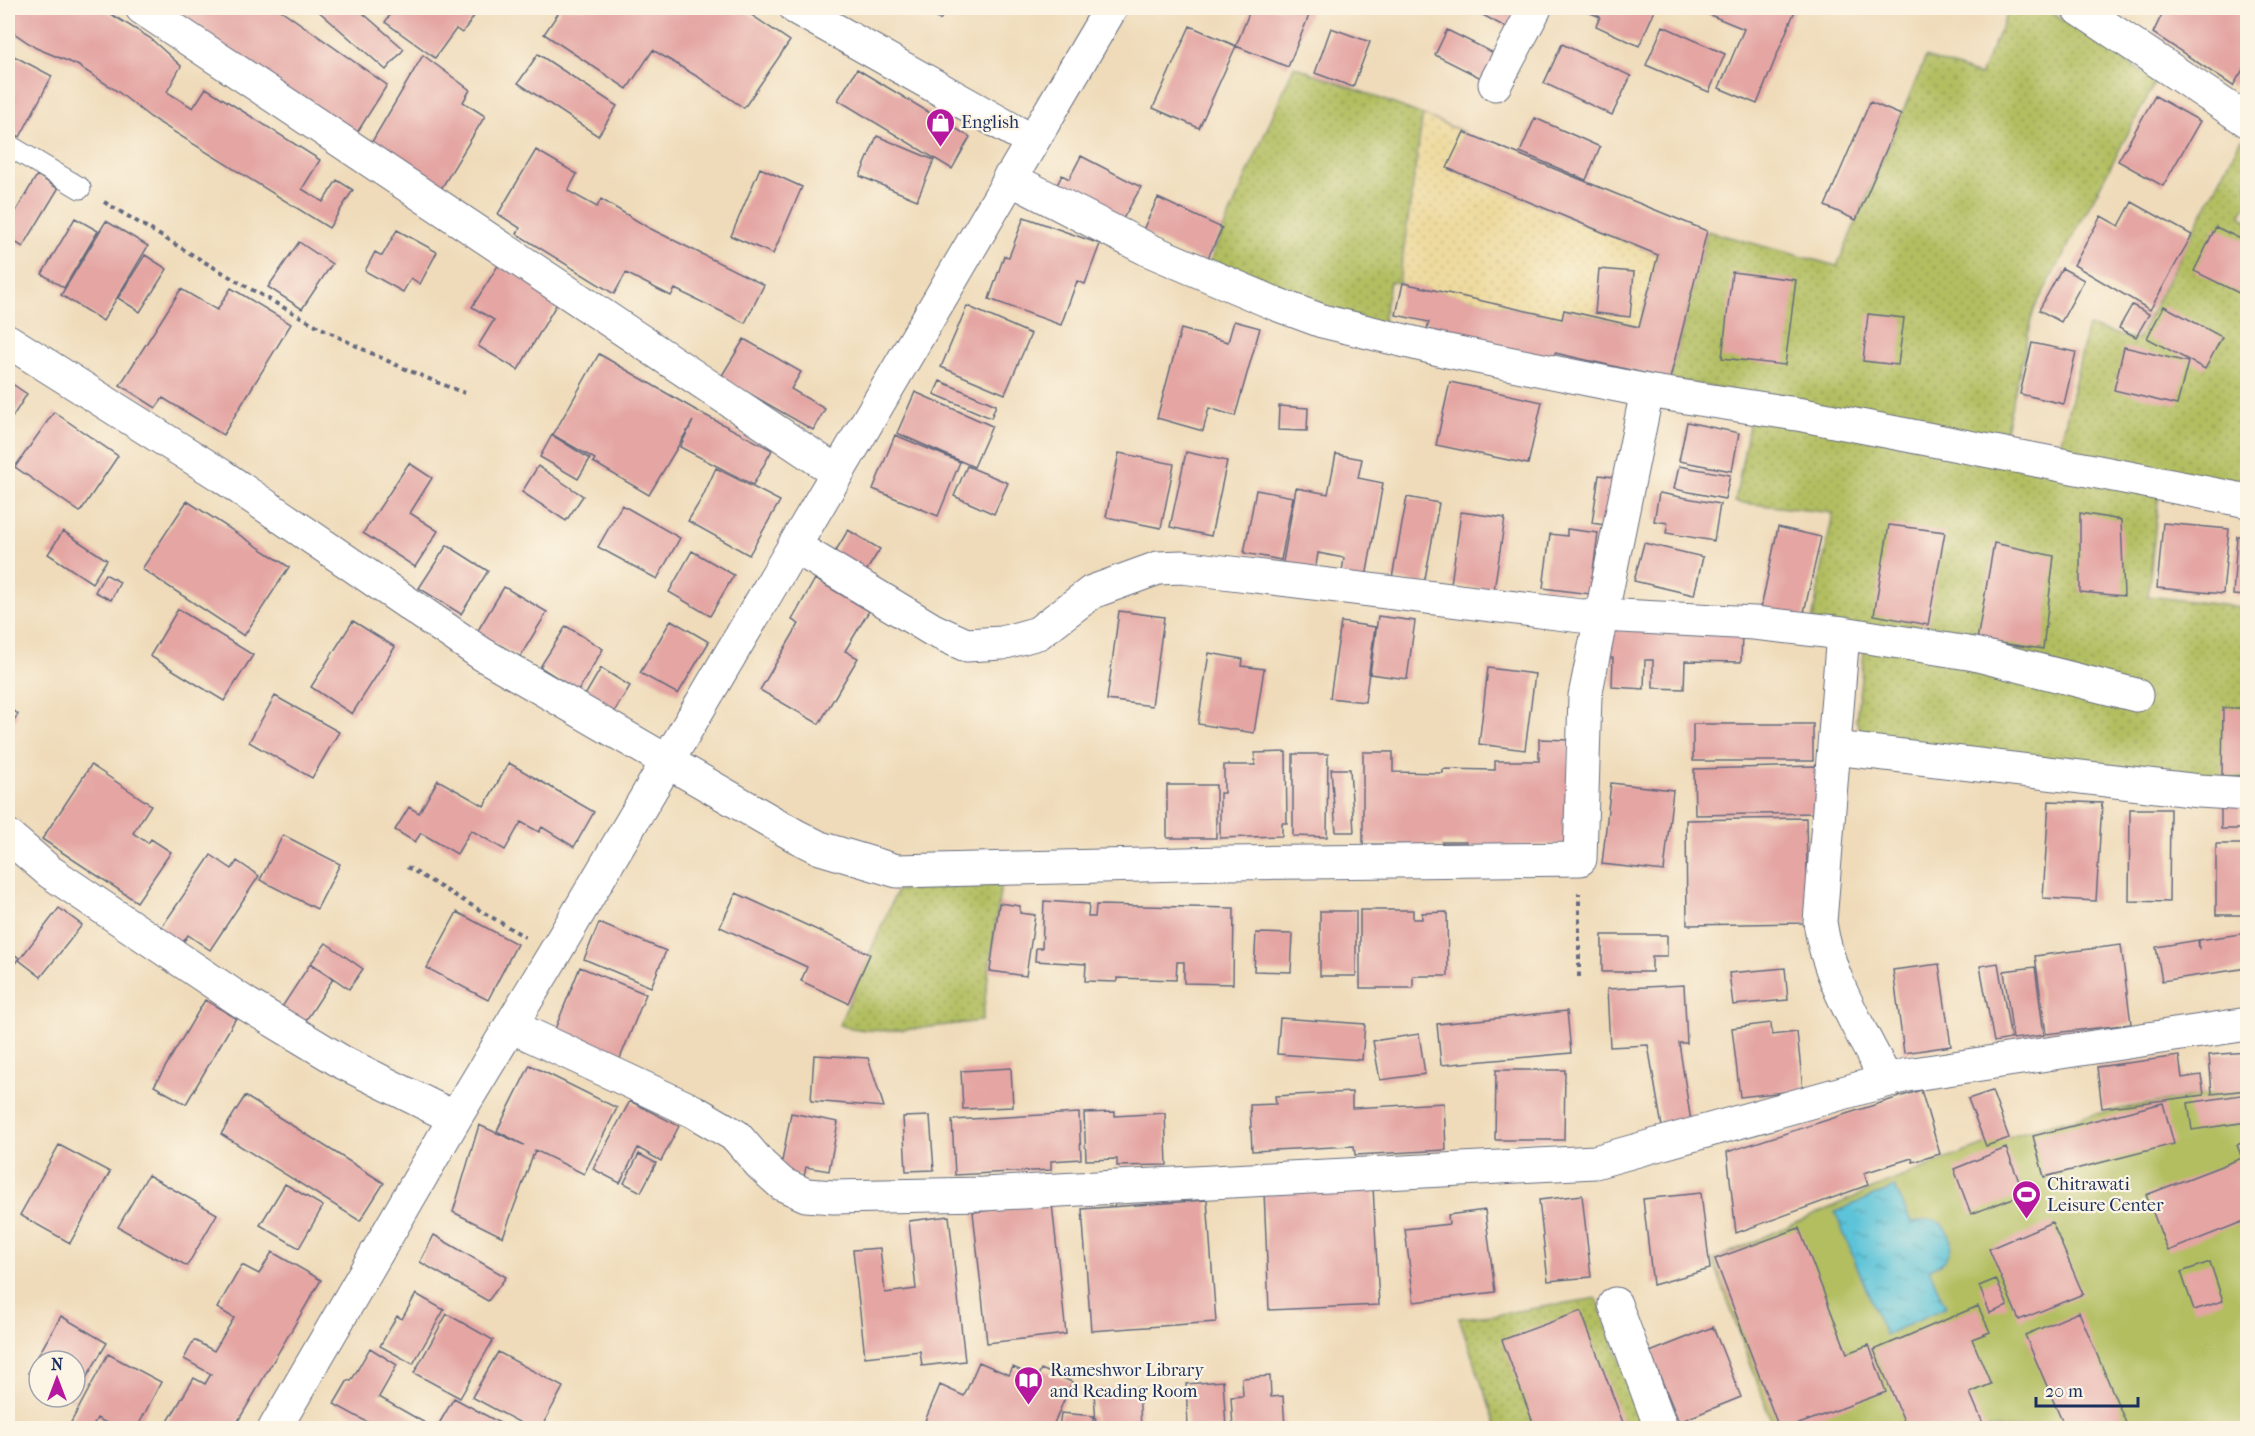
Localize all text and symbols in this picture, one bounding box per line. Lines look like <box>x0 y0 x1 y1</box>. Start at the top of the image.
shop icon: English <box>924 106 956 148</box>
place label: English <box>961 112 1019 133</box>
place label: Chitrawati Leisure Center <box>2047 1174 2164 1216</box>
sports icon: Chitrawati Leisure Center <box>2010 1178 2042 1220</box>
north arrow <box>27 1349 87 1409</box>
text: N <box>51 1355 64 1374</box>
place label: Rameshwor Library and Reading Room <box>1050 1360 1205 1402</box>
library icon: Rameshwor Library and Reading Room <box>1013 1364 1045 1406</box>
scale bar <box>2036 1370 2138 1408</box>
text: 20 m <box>2045 1381 2083 1402</box>

